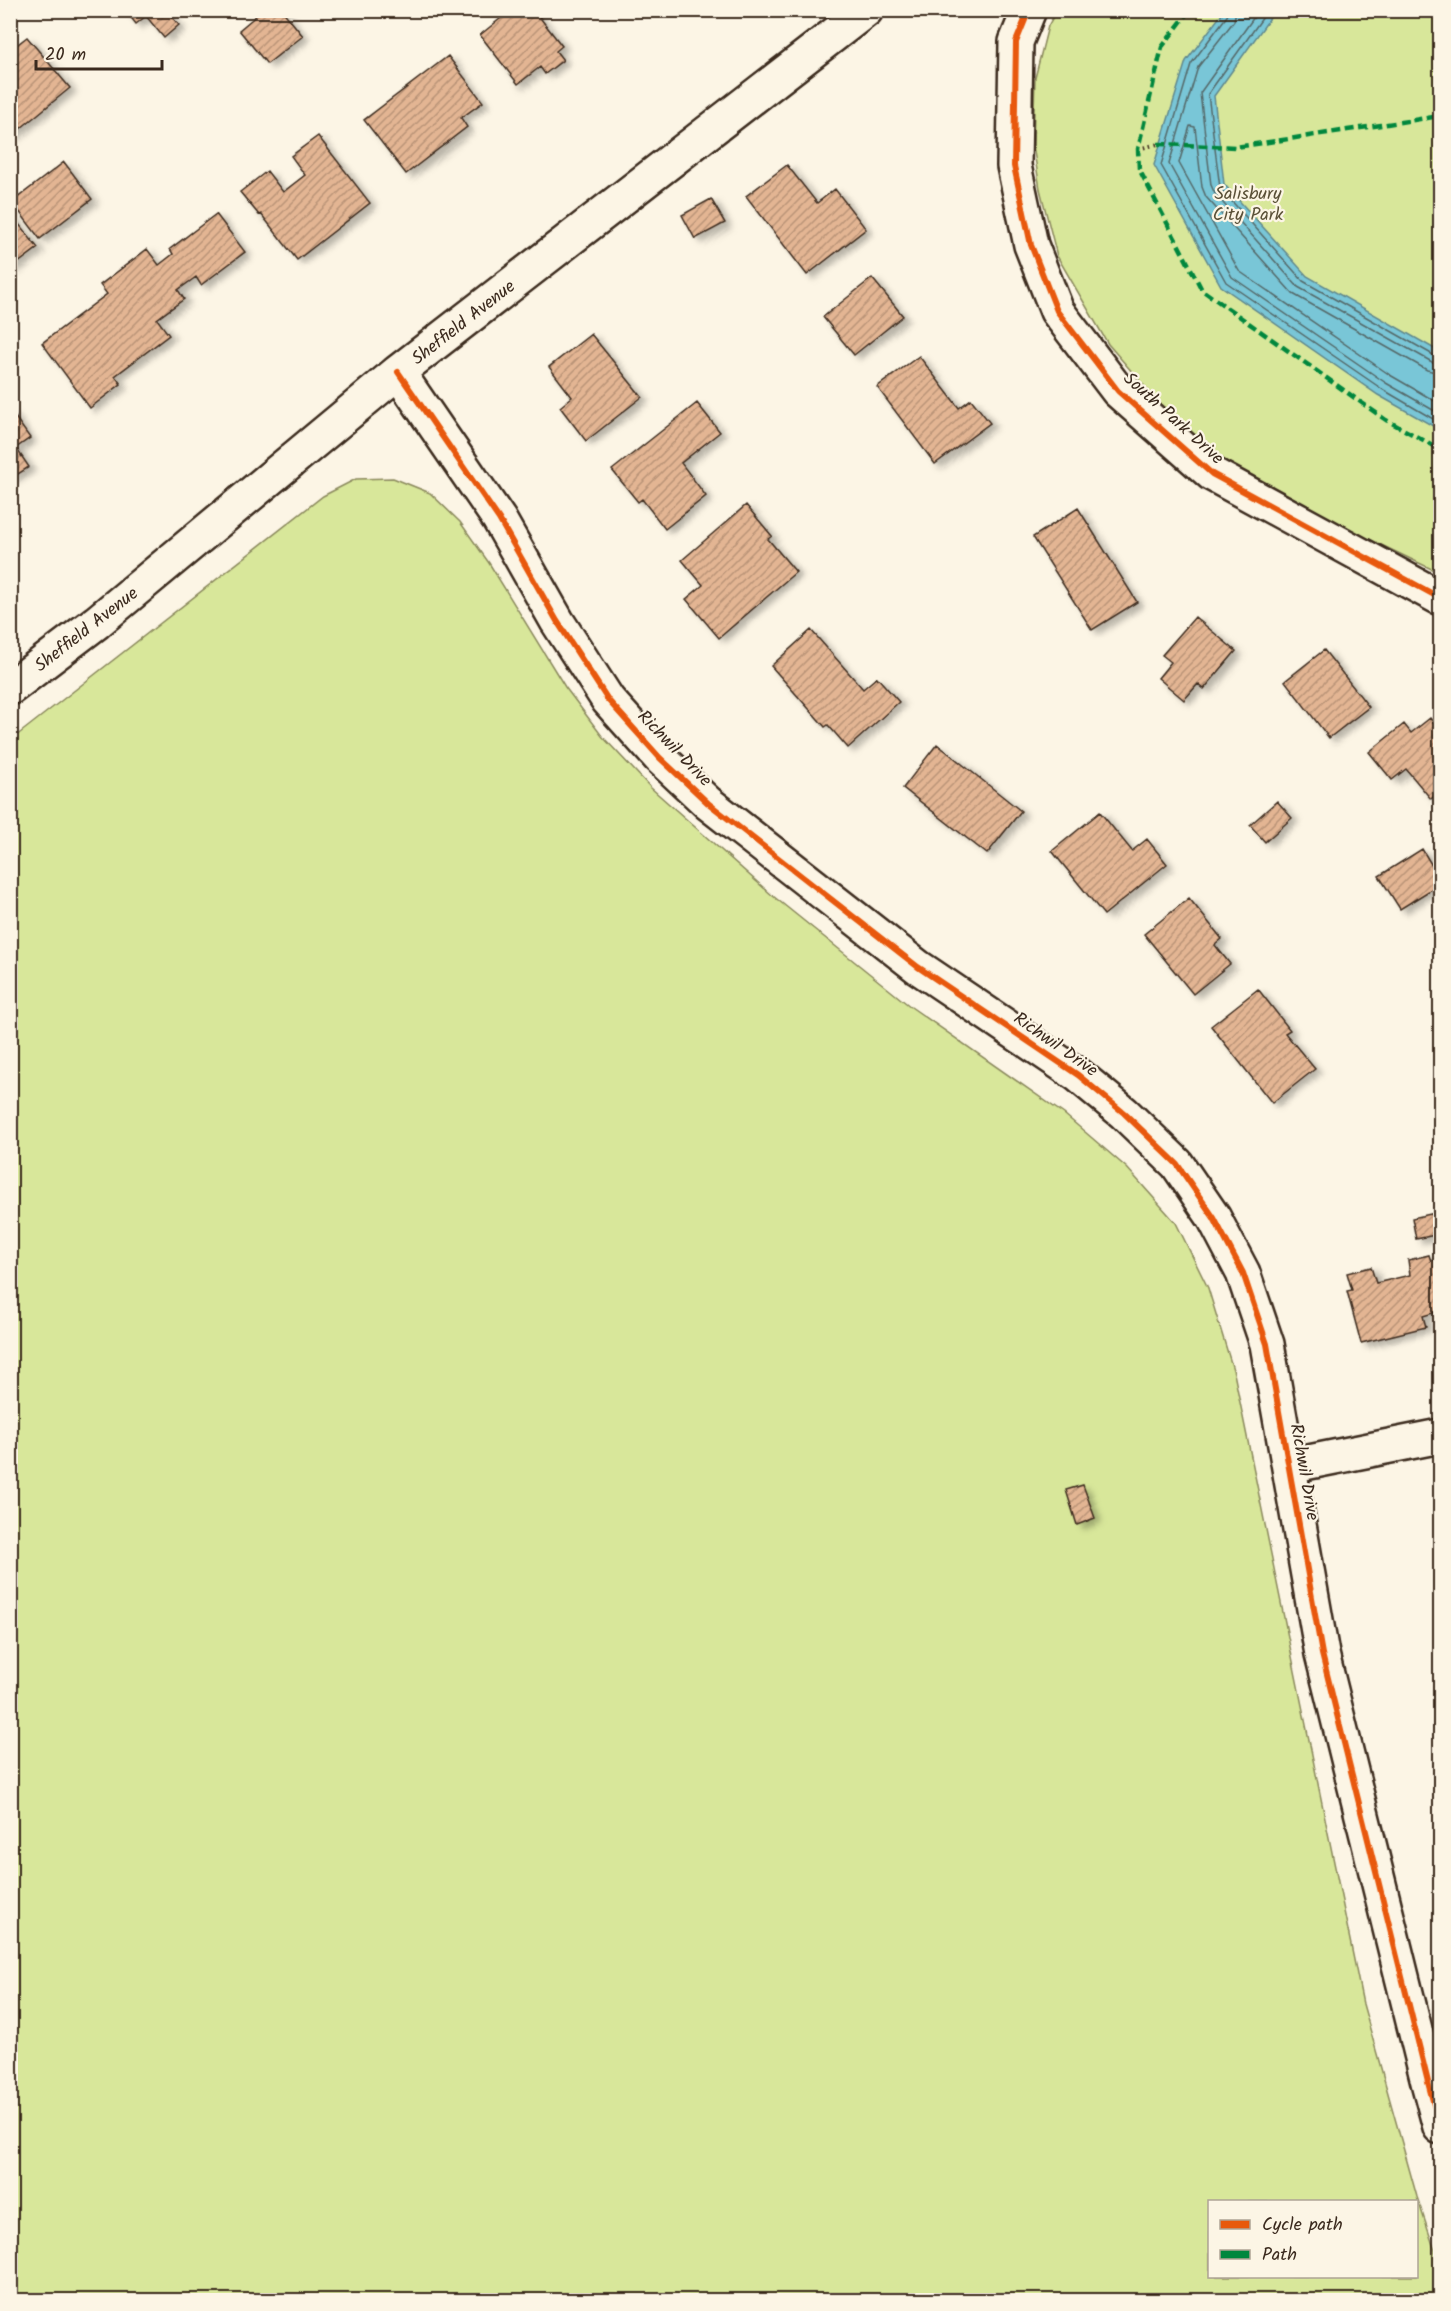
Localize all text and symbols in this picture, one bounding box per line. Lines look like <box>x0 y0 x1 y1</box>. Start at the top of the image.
scale bar <box>36 33 162 71</box>
text: 20 m <box>45 41 86 70</box>
park label: Salisbury City Park <box>1213 180 1284 230</box>
street label: Sheffield Avenue <box>406 273 522 373</box>
street label: South Park Drive <box>1116 366 1230 473</box>
street label: Sheffield Avenue <box>29 580 145 680</box>
street label: Richwil Drive <box>629 704 718 794</box>
street label: Richwil Drive <box>1007 1005 1104 1085</box>
street label: Richwil Drive <box>1281 1421 1326 1523</box>
legend <box>1208 2200 1418 2278</box>
text: Cycle path <box>1262 2211 1343 2240</box>
text: Path <box>1262 2241 1297 2270</box>

